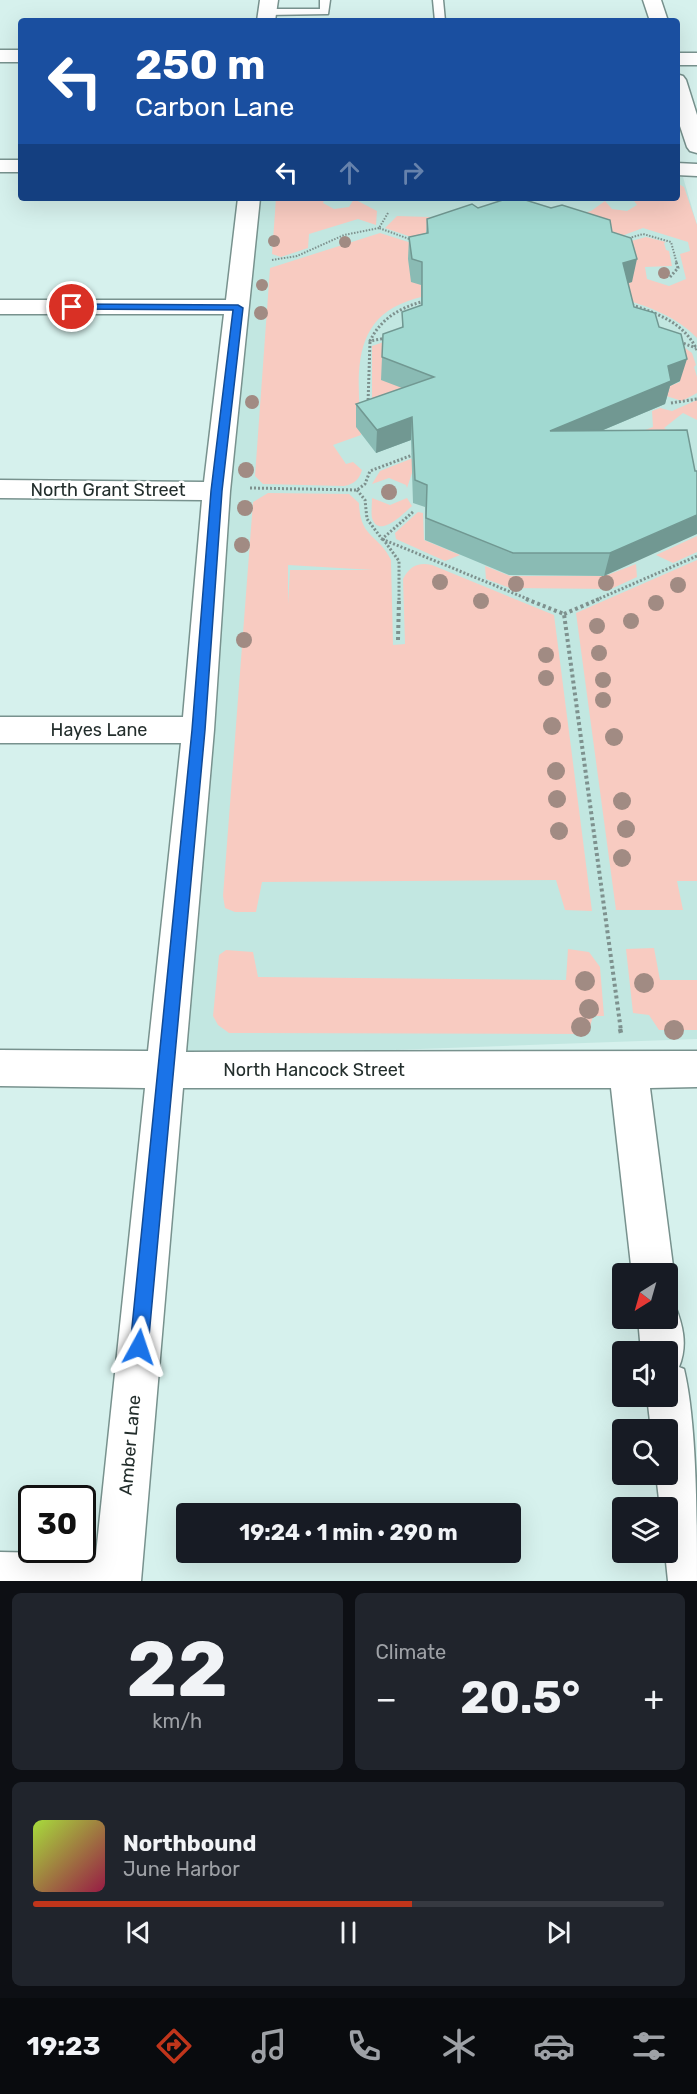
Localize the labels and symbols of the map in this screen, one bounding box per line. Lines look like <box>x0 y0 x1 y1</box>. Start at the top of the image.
pin <box>46 281 97 332</box>
street label: North Grant Street <box>30 479 186 501</box>
street label: Hayes Lane <box>51 719 147 741</box>
street label: North Hancock Street <box>223 1059 405 1081</box>
north arrow <box>612 1263 678 1329</box>
position arrow <box>107 1315 171 1379</box>
street label: Amber Lane <box>115 1394 145 1496</box>
speed limit sign: 30 <box>18 1485 96 1563</box>

